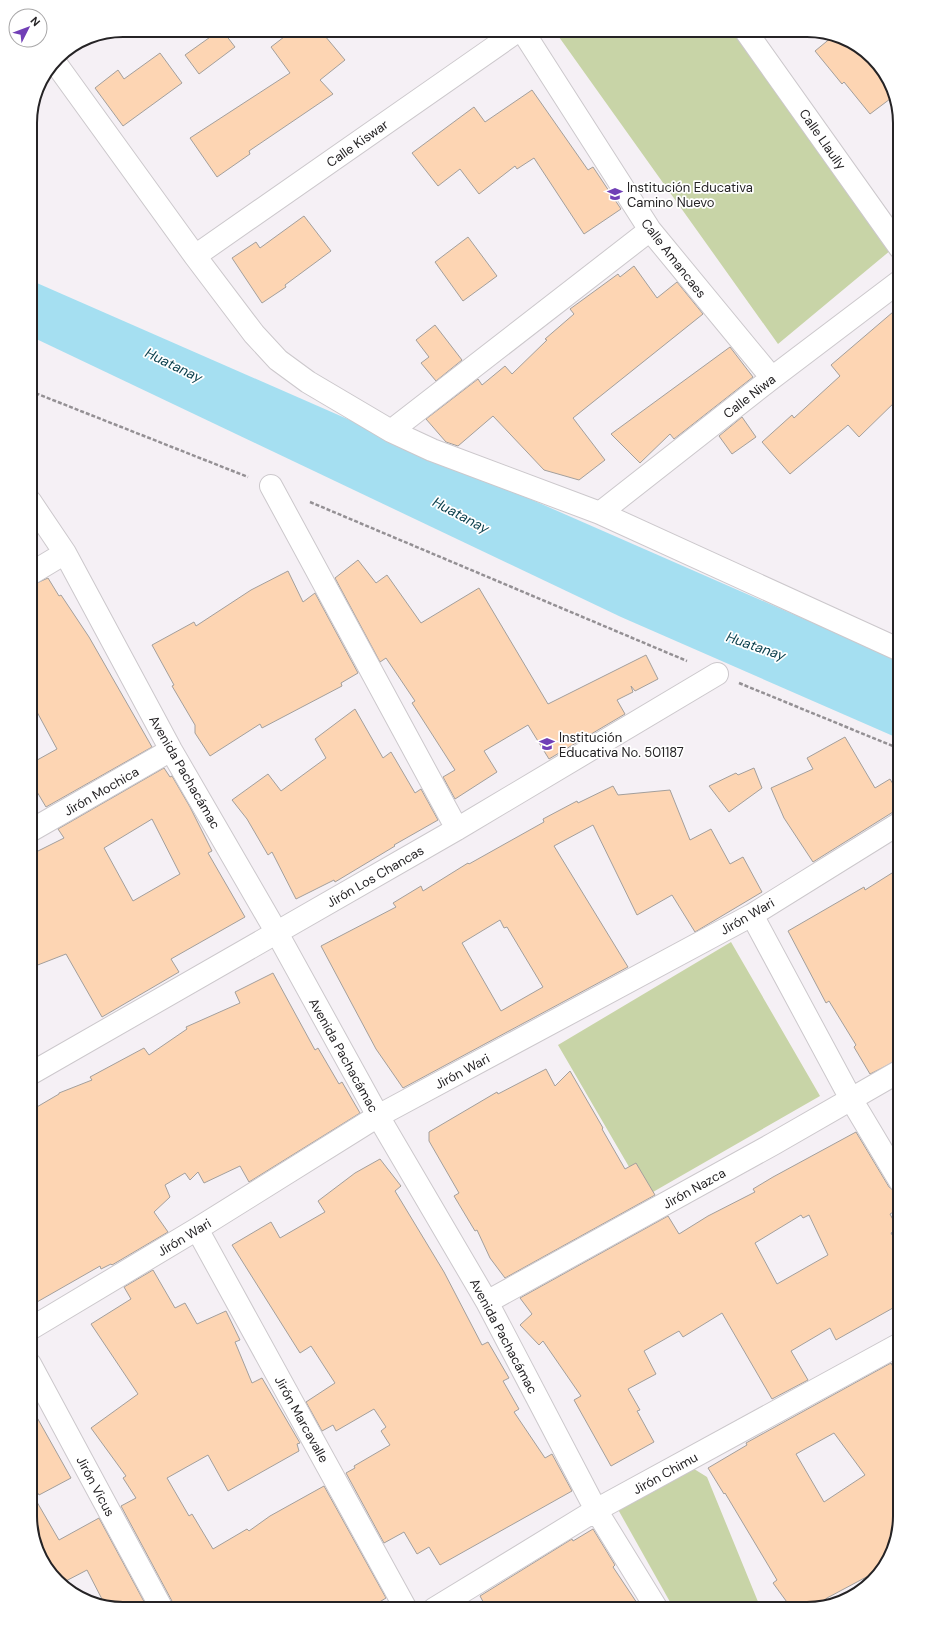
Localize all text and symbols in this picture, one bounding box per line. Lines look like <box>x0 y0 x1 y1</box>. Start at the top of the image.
north arrow <box>8 8 48 48</box>
text: N <box>28 14 43 29</box>
street label: Calle Llaully <box>795 106 850 173</box>
street label: Calle Kiswar <box>323 116 392 171</box>
place label: Institución Educativa Camino Nuevo <box>627 179 753 211</box>
school or university icon: Institución Educativa Camino Nuevo <box>606 185 624 203</box>
street label: Calle Amancaes <box>637 215 710 301</box>
water label: Huatanay <box>142 343 207 387</box>
street label: Calle Niwa <box>720 371 779 422</box>
water label: Huatanay <box>430 493 494 538</box>
water label: Huatanay <box>724 627 789 665</box>
street label: Avenida Pachacámac <box>145 713 224 832</box>
place label: Institución Educativa No. 501187 <box>559 729 684 761</box>
school or university icon: Institución Educativa No. 501187 <box>538 735 556 753</box>
street label: Jirón Mochica <box>61 763 142 820</box>
street label: Jirón Los Chancas <box>324 842 427 911</box>
street label: Jirón Wari <box>717 894 777 939</box>
street label: Avenida Pachacámac <box>305 995 382 1115</box>
street label: Jirón Wari <box>432 1050 493 1093</box>
street label: Jirón Nazca <box>660 1164 729 1213</box>
street label: Jirón Wari <box>154 1215 214 1260</box>
street label: Avenida Pachacámac <box>466 1276 541 1397</box>
street label: Jirón Marcavalle <box>271 1373 332 1466</box>
street label: Jirón Chimu <box>630 1449 701 1498</box>
street label: Jirón Vicus <box>73 1453 119 1519</box>

